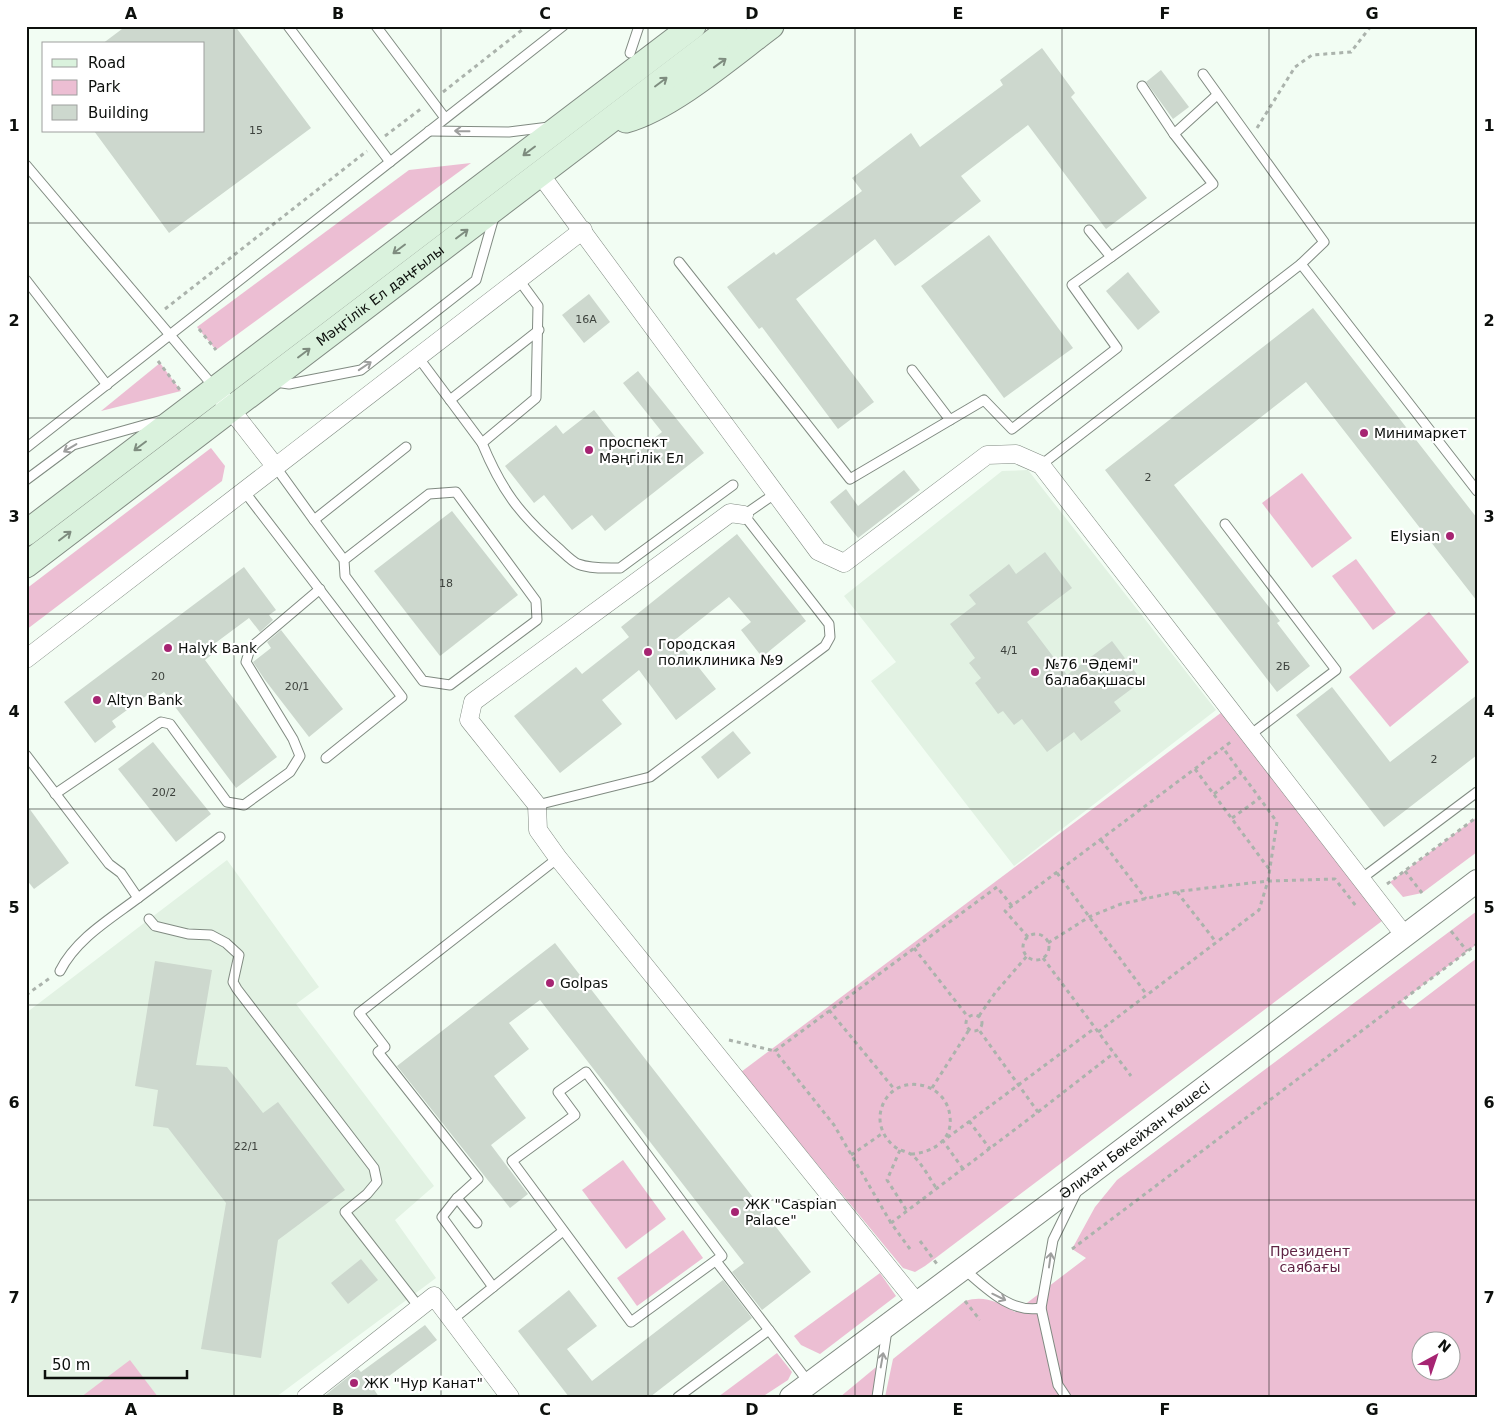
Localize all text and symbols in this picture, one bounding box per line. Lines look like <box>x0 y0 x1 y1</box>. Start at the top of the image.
text: A <box>125 4 138 23</box>
text: B <box>332 4 344 23</box>
text: C <box>539 4 551 23</box>
text: D <box>745 4 759 23</box>
text: E <box>953 4 963 23</box>
text: F <box>1160 4 1170 23</box>
text: G <box>1365 4 1379 23</box>
legend <box>42 42 205 132</box>
text: Road <box>88 54 126 72</box>
one-way arrow <box>713 58 727 68</box>
one-way arrow <box>654 77 668 87</box>
text: Park <box>88 78 121 96</box>
text: Building <box>88 104 149 122</box>
text: 1 <box>8 116 20 135</box>
text: 1 <box>1483 116 1495 135</box>
house number: 15 <box>249 124 263 137</box>
one-way arrow <box>454 126 470 136</box>
one-way arrow <box>522 146 536 156</box>
one-way arrow <box>455 228 468 239</box>
street label: Мәңгілік Ел даңғылы <box>313 242 447 349</box>
one-way arrow <box>392 244 406 254</box>
text: 2 <box>8 311 20 330</box>
text: 2 <box>1483 311 1495 330</box>
house number: 16А <box>575 313 597 326</box>
one-way arrow <box>298 348 311 359</box>
one-way arrow <box>358 361 372 371</box>
place label: Минимаркет <box>1374 425 1467 441</box>
marker: Минимаркет <box>1358 427 1370 439</box>
place label: проспект Мәңгілік Ел <box>599 434 684 466</box>
one-way arrow <box>134 441 147 452</box>
one-way arrow <box>64 443 78 453</box>
marker: проспект Мәңгілік Ел <box>583 444 595 456</box>
house number: 2 <box>1145 471 1152 484</box>
text: 3 <box>8 507 20 526</box>
text: 3 <box>1483 507 1495 526</box>
place label: Elysian <box>1390 528 1440 544</box>
marker: Elysian <box>1444 530 1456 542</box>
one-way arrow <box>58 531 72 541</box>
house number: 18 <box>439 577 453 590</box>
place label: Городская поликлиника №9 <box>658 636 783 668</box>
place label: Halyk Bank <box>178 640 258 656</box>
marker: Halyk Bank <box>162 642 174 654</box>
house number: 4/1 <box>1000 644 1018 657</box>
marker: Городская поликлиника №9 <box>642 646 654 658</box>
place label: №76 "Әдемі" балабақшасы <box>1045 656 1146 688</box>
house number: 2Б <box>1276 660 1290 673</box>
marker: №76 "Әдемі" балабақшасы <box>1029 666 1041 678</box>
house number: 20 <box>151 670 165 683</box>
house number: 20/1 <box>285 680 309 693</box>
place label: Altyn Bank <box>107 692 184 708</box>
marker: Altyn Bank <box>91 694 103 706</box>
text: 4 <box>8 702 20 721</box>
text: 4 <box>1483 702 1495 721</box>
house number: 2 <box>1431 753 1438 766</box>
house number: 20/2 <box>152 786 176 799</box>
text: 5 <box>8 898 20 917</box>
text: 5 <box>1483 898 1495 917</box>
place label: Golpas <box>560 975 608 991</box>
marker: Golpas <box>544 977 556 989</box>
street label: Әлихан Бөкейхан көшесі <box>1056 1078 1213 1202</box>
text: 6 <box>8 1093 20 1112</box>
text: 6 <box>1483 1093 1495 1112</box>
house number: 22/1 <box>234 1140 258 1153</box>
place label: ЖК "Caspian Palace" <box>745 1196 837 1228</box>
marker: ЖК "Caspian Palace" <box>729 1206 741 1218</box>
park label: Президент саябағы <box>1270 1243 1350 1275</box>
one-way arrow <box>1045 1252 1055 1268</box>
text: 7 <box>8 1288 20 1307</box>
text: 7 <box>1483 1288 1495 1307</box>
one-way arrow <box>991 1293 1006 1302</box>
north arrow <box>1410 1330 1460 1380</box>
text: N <box>1435 1336 1454 1356</box>
scale bar <box>45 1348 188 1380</box>
one-way arrow <box>877 1352 887 1368</box>
text: 50 m <box>52 1356 90 1374</box>
place label: ЖК "Нур Канат" <box>364 1375 483 1391</box>
marker: ЖК "Нур Канат" <box>348 1377 360 1389</box>
text: A <box>125 1400 138 1419</box>
text: B <box>332 1400 344 1419</box>
text: C <box>539 1400 551 1419</box>
text: D <box>745 1400 759 1419</box>
text: E <box>953 1400 963 1419</box>
text: F <box>1160 1400 1170 1419</box>
text: G <box>1365 1400 1379 1419</box>

